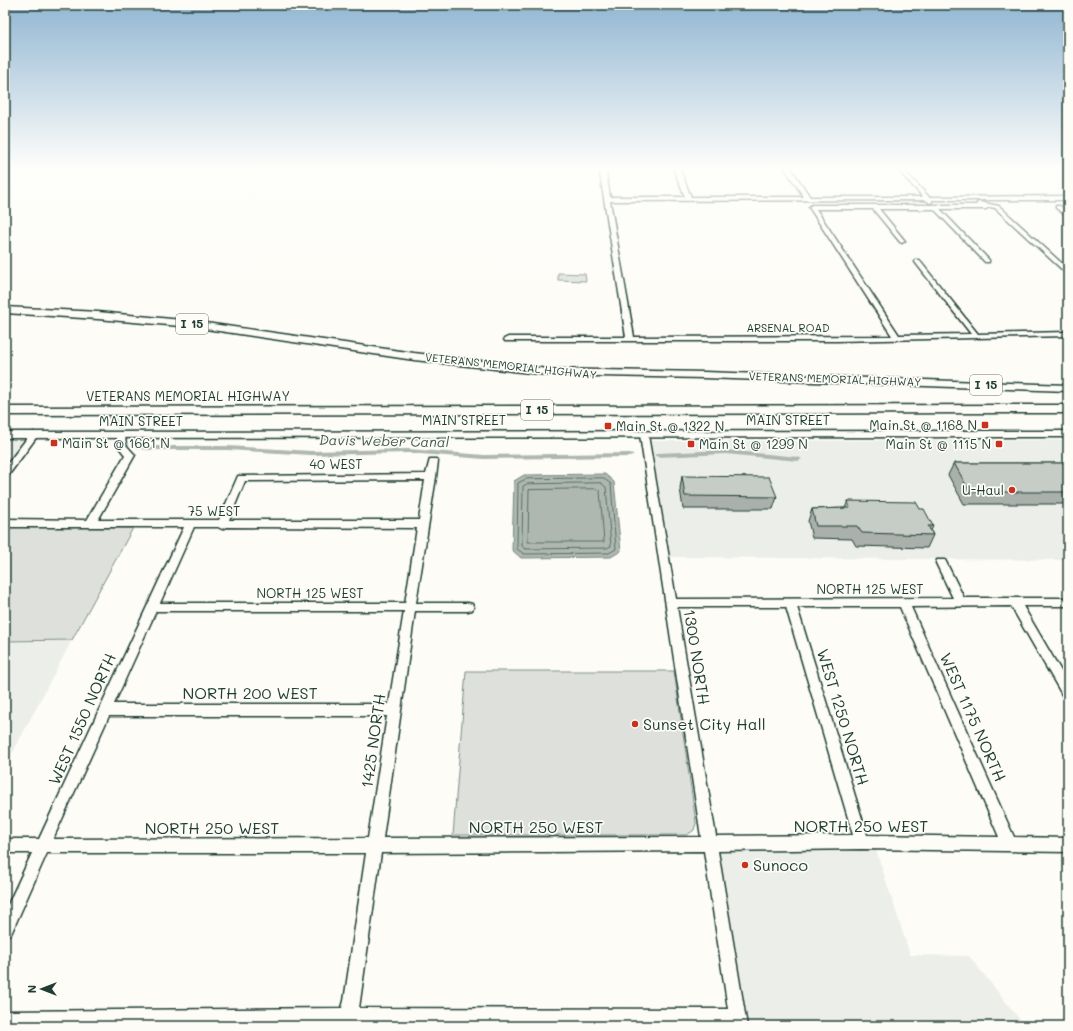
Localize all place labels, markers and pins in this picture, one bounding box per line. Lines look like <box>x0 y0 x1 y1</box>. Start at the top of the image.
place label: Main St @ 1168 N <box>869 416 977 433</box>
place label: Main St @ 1322 N <box>616 417 724 434</box>
marker: Main St @ 1168 N <box>980 420 990 430</box>
marker: Main St @ 1322 N <box>603 421 613 431</box>
place label: Main St @ 1661 N <box>62 434 170 451</box>
place label: Main St @ 1299 N <box>699 435 808 452</box>
place label: Main St @ 1115 N <box>886 435 991 452</box>
marker: Main St @ 1661 N <box>49 438 59 448</box>
marker: Main St @ 1299 N <box>686 439 696 449</box>
marker: Main St @ 1115 N <box>994 439 1004 449</box>
place label: U-Haul <box>962 481 1004 498</box>
marker: U-Haul <box>1007 485 1017 495</box>
place label: Sunset City Hall <box>643 713 766 734</box>
marker: Sunset City Hall <box>630 719 640 729</box>
place label: Sunoco <box>753 854 808 875</box>
marker: Sunoco <box>740 860 750 870</box>

